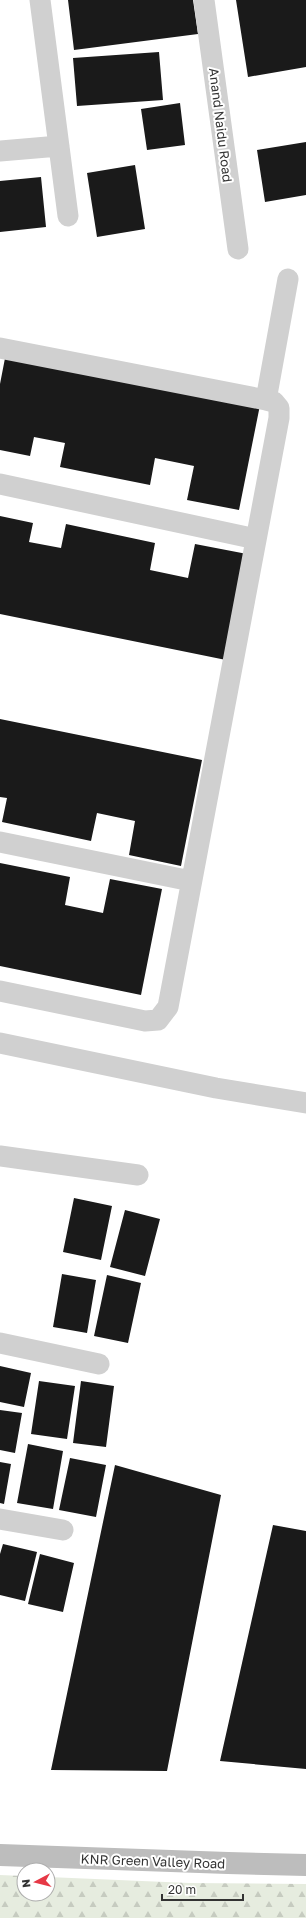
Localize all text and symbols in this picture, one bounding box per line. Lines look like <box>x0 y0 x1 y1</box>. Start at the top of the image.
street label: Anand Naidu Road <box>206 67 236 183</box>
street label: KNR Green Valley Road <box>81 1850 225 1872</box>
north arrow <box>16 1862 56 1902</box>
scale bar <box>162 1876 243 1902</box>
text: N <box>19 1878 33 1888</box>
text: 20 m <box>168 1882 196 1897</box>

